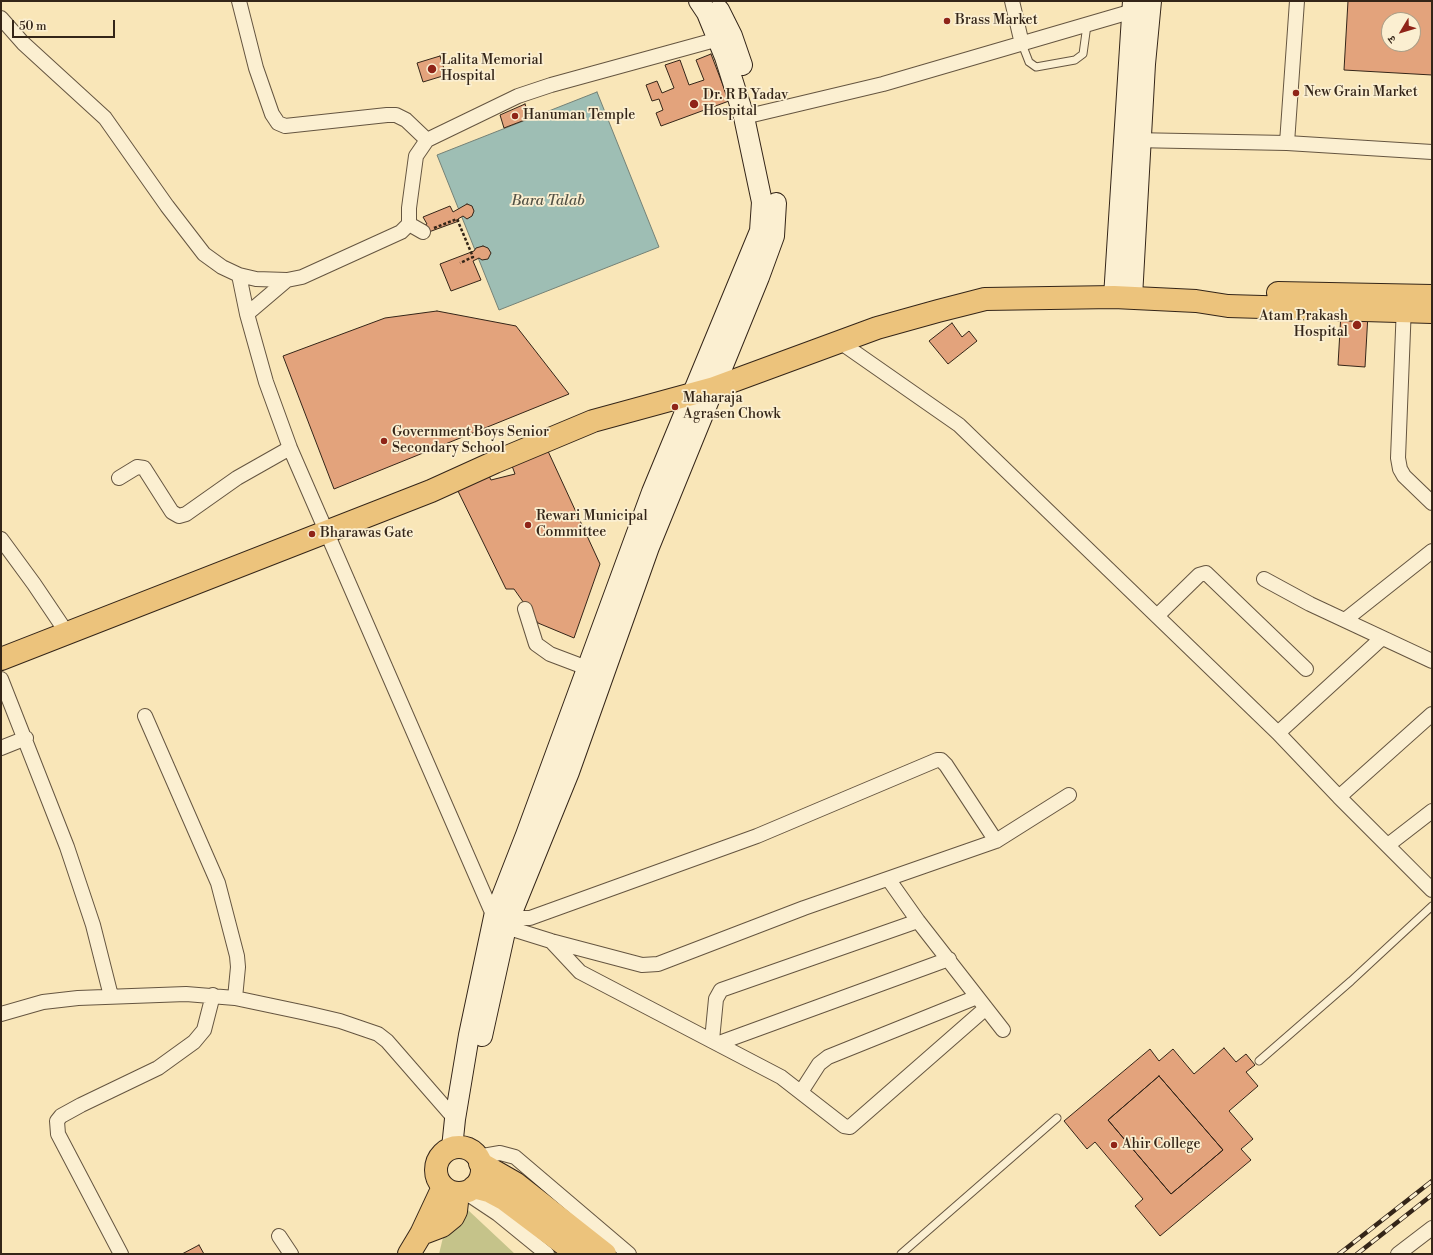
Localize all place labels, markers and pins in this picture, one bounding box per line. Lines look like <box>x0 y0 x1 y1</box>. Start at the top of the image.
place label: Brass Market <box>955 13 1038 29</box>
marker: Brass Market <box>942 16 952 26</box>
place label: Lalita Memorial Hospital <box>441 53 543 86</box>
marker: Lalita Memorial Hospital <box>426 63 438 75</box>
place label: New Grain Market <box>1304 85 1418 101</box>
place label: Dr. R B Yadav Hospital <box>703 88 788 120</box>
marker: New Grain Market <box>1291 88 1301 98</box>
marker: Dr. R B Yadav Hospital <box>688 98 700 110</box>
place label: Hanuman Temple <box>523 108 635 124</box>
marker: Hanuman Temple <box>510 111 520 121</box>
place label: Atam Prakash Hospital <box>1259 309 1348 342</box>
marker: Atam Prakash Hospital <box>1351 319 1363 331</box>
place label: Maharaja Agrasen Chowk <box>683 391 781 424</box>
marker: Maharaja Agrasen Chowk <box>670 402 680 412</box>
place label: Government Boys Senior Secondary School <box>392 425 549 458</box>
marker: Government Boys Senior Secondary School <box>379 436 389 446</box>
place label: Rewari Municipal Committee <box>536 509 648 542</box>
marker: Rewari Municipal Committee <box>523 520 533 530</box>
place label: Bharawas Gate <box>320 526 413 542</box>
marker: Bharawas Gate <box>307 529 317 539</box>
place label: Ahir College <box>1122 1137 1200 1153</box>
marker: Ahir College <box>1109 1140 1119 1150</box>

